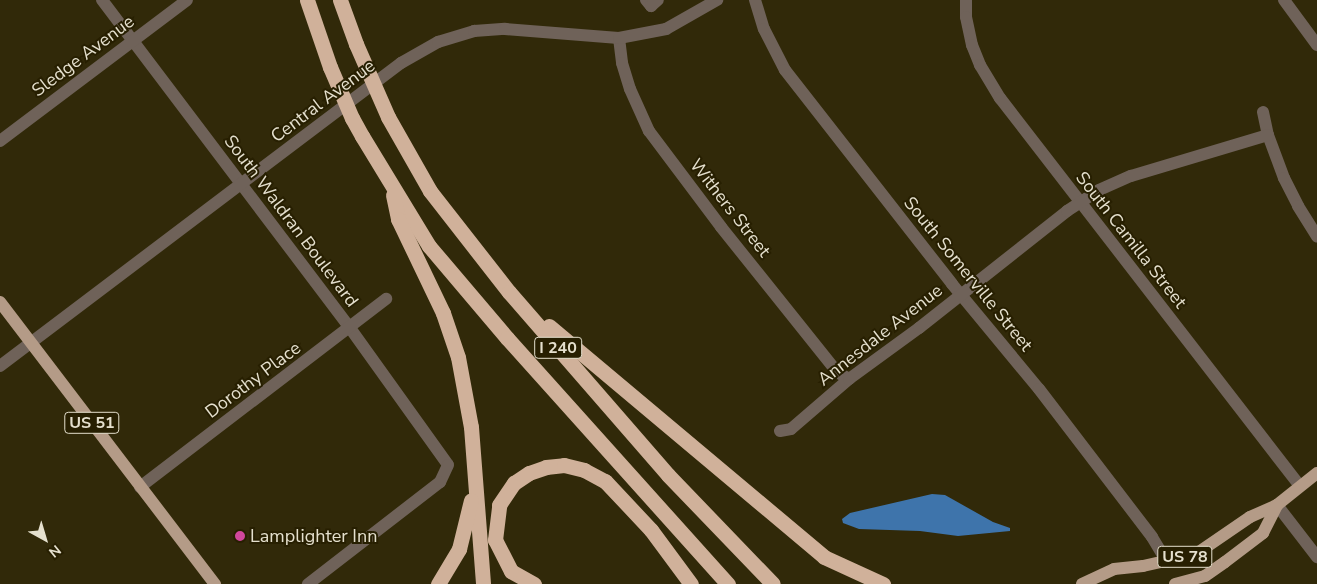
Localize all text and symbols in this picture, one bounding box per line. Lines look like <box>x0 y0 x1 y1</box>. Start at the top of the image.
street label: Sledge Avenue <box>28 11 138 101</box>
street label: Central Avenue <box>267 55 379 147</box>
street label: South Waldran Boulevard <box>219 131 363 311</box>
street label: Withers Street <box>685 155 775 261</box>
street label: South Camilla Street <box>1071 167 1191 313</box>
street label: South Somerville Street <box>899 192 1037 356</box>
street label: Annesdale Avenue <box>813 280 947 390</box>
road number: I 240 <box>533 334 583 362</box>
street label: Dorothy Place <box>201 337 305 423</box>
road number: US 51 <box>63 409 121 436</box>
north arrow <box>20 514 70 564</box>
place label: Lamplighter Inn <box>250 525 377 547</box>
marker: Lamplighter Inn <box>234 530 246 542</box>
text: N <box>45 540 65 562</box>
road number: US 78 <box>1156 544 1214 570</box>

